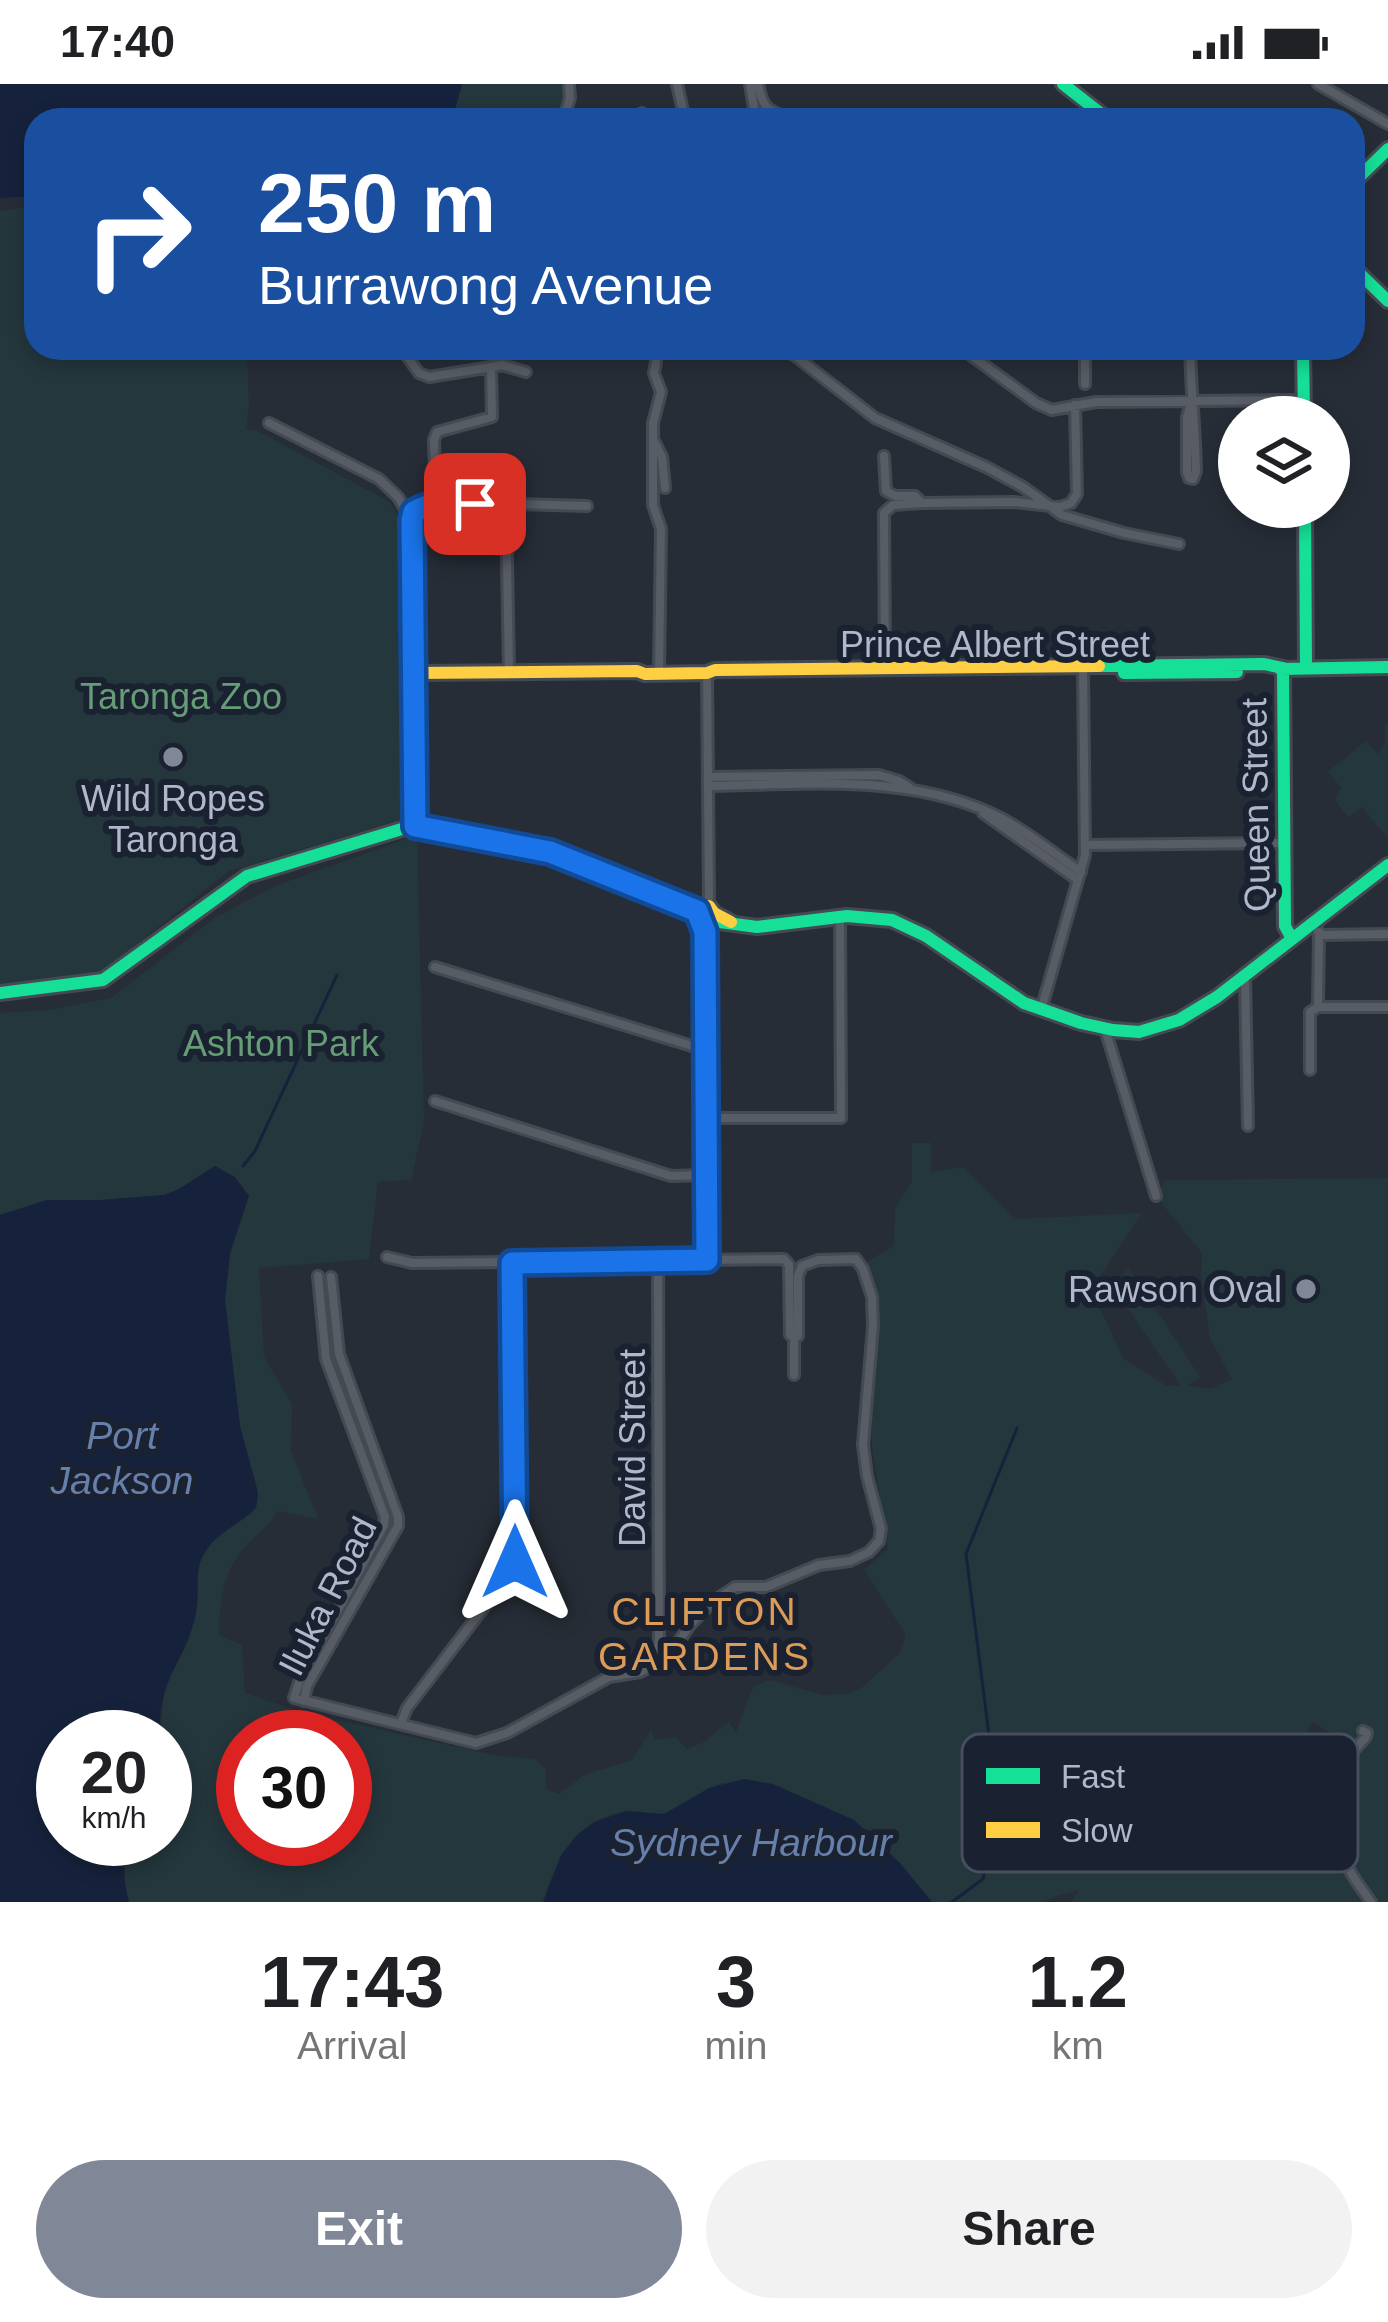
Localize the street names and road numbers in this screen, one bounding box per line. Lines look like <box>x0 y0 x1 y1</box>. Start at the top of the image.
street label: Prince Albert Street <box>840 624 1150 665</box>
street label: Queen Street <box>1233 698 1278 912</box>
street label: David Street <box>612 1349 653 1547</box>
street label: Iluka Road <box>270 1510 385 1682</box>

